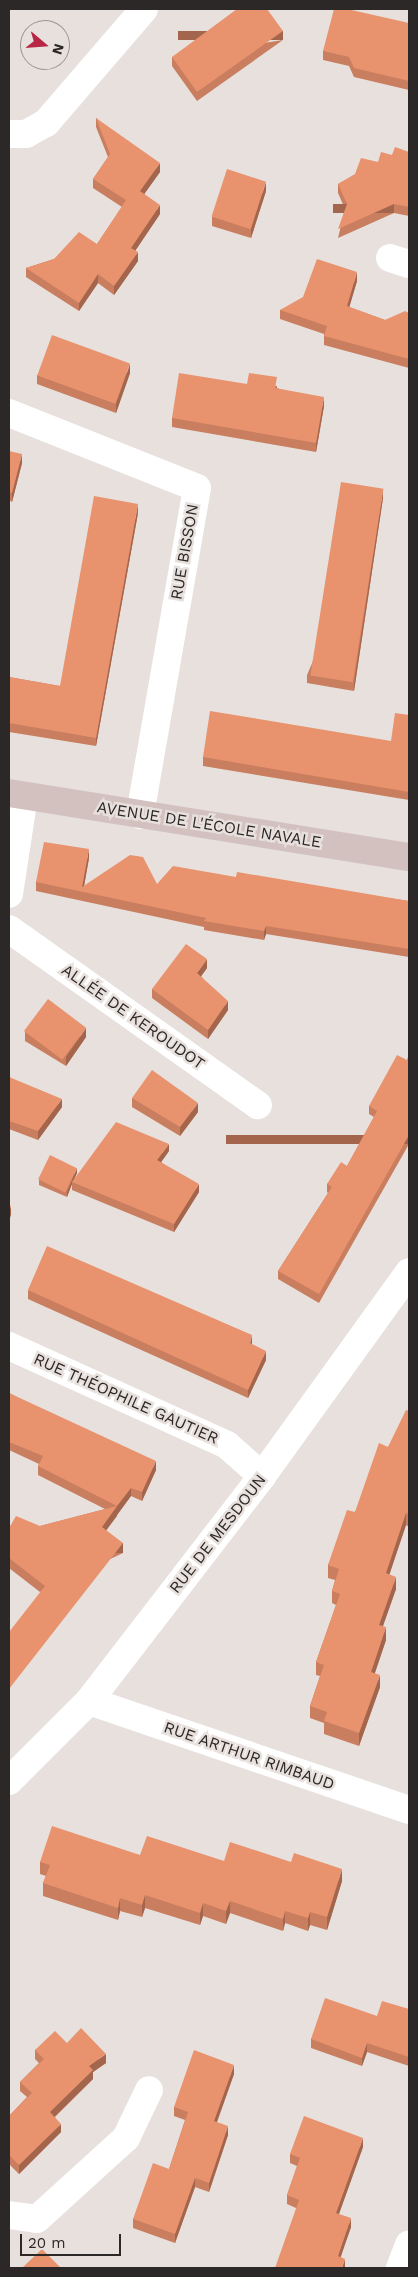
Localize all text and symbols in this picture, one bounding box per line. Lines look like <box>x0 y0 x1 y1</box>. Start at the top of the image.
north arrow <box>20 20 70 70</box>
text: N <box>49 42 68 57</box>
street label: RUE BISSON <box>167 503 203 601</box>
street label: AVENUE DE L'ÉCOLE NAVALE <box>96 798 322 852</box>
street label: ALLÉE DE KEROUDOT <box>58 960 208 1074</box>
street label: RUE THÉOPHILE GAUTIER <box>30 1349 222 1449</box>
street label: RUE DE MESDOUN <box>166 1471 270 1597</box>
street label: RUE ARTHUR RIMBAUD <box>161 1718 337 1794</box>
scale bar <box>22 2224 124 2256</box>
text: 20 m <box>28 2234 66 2252</box>

